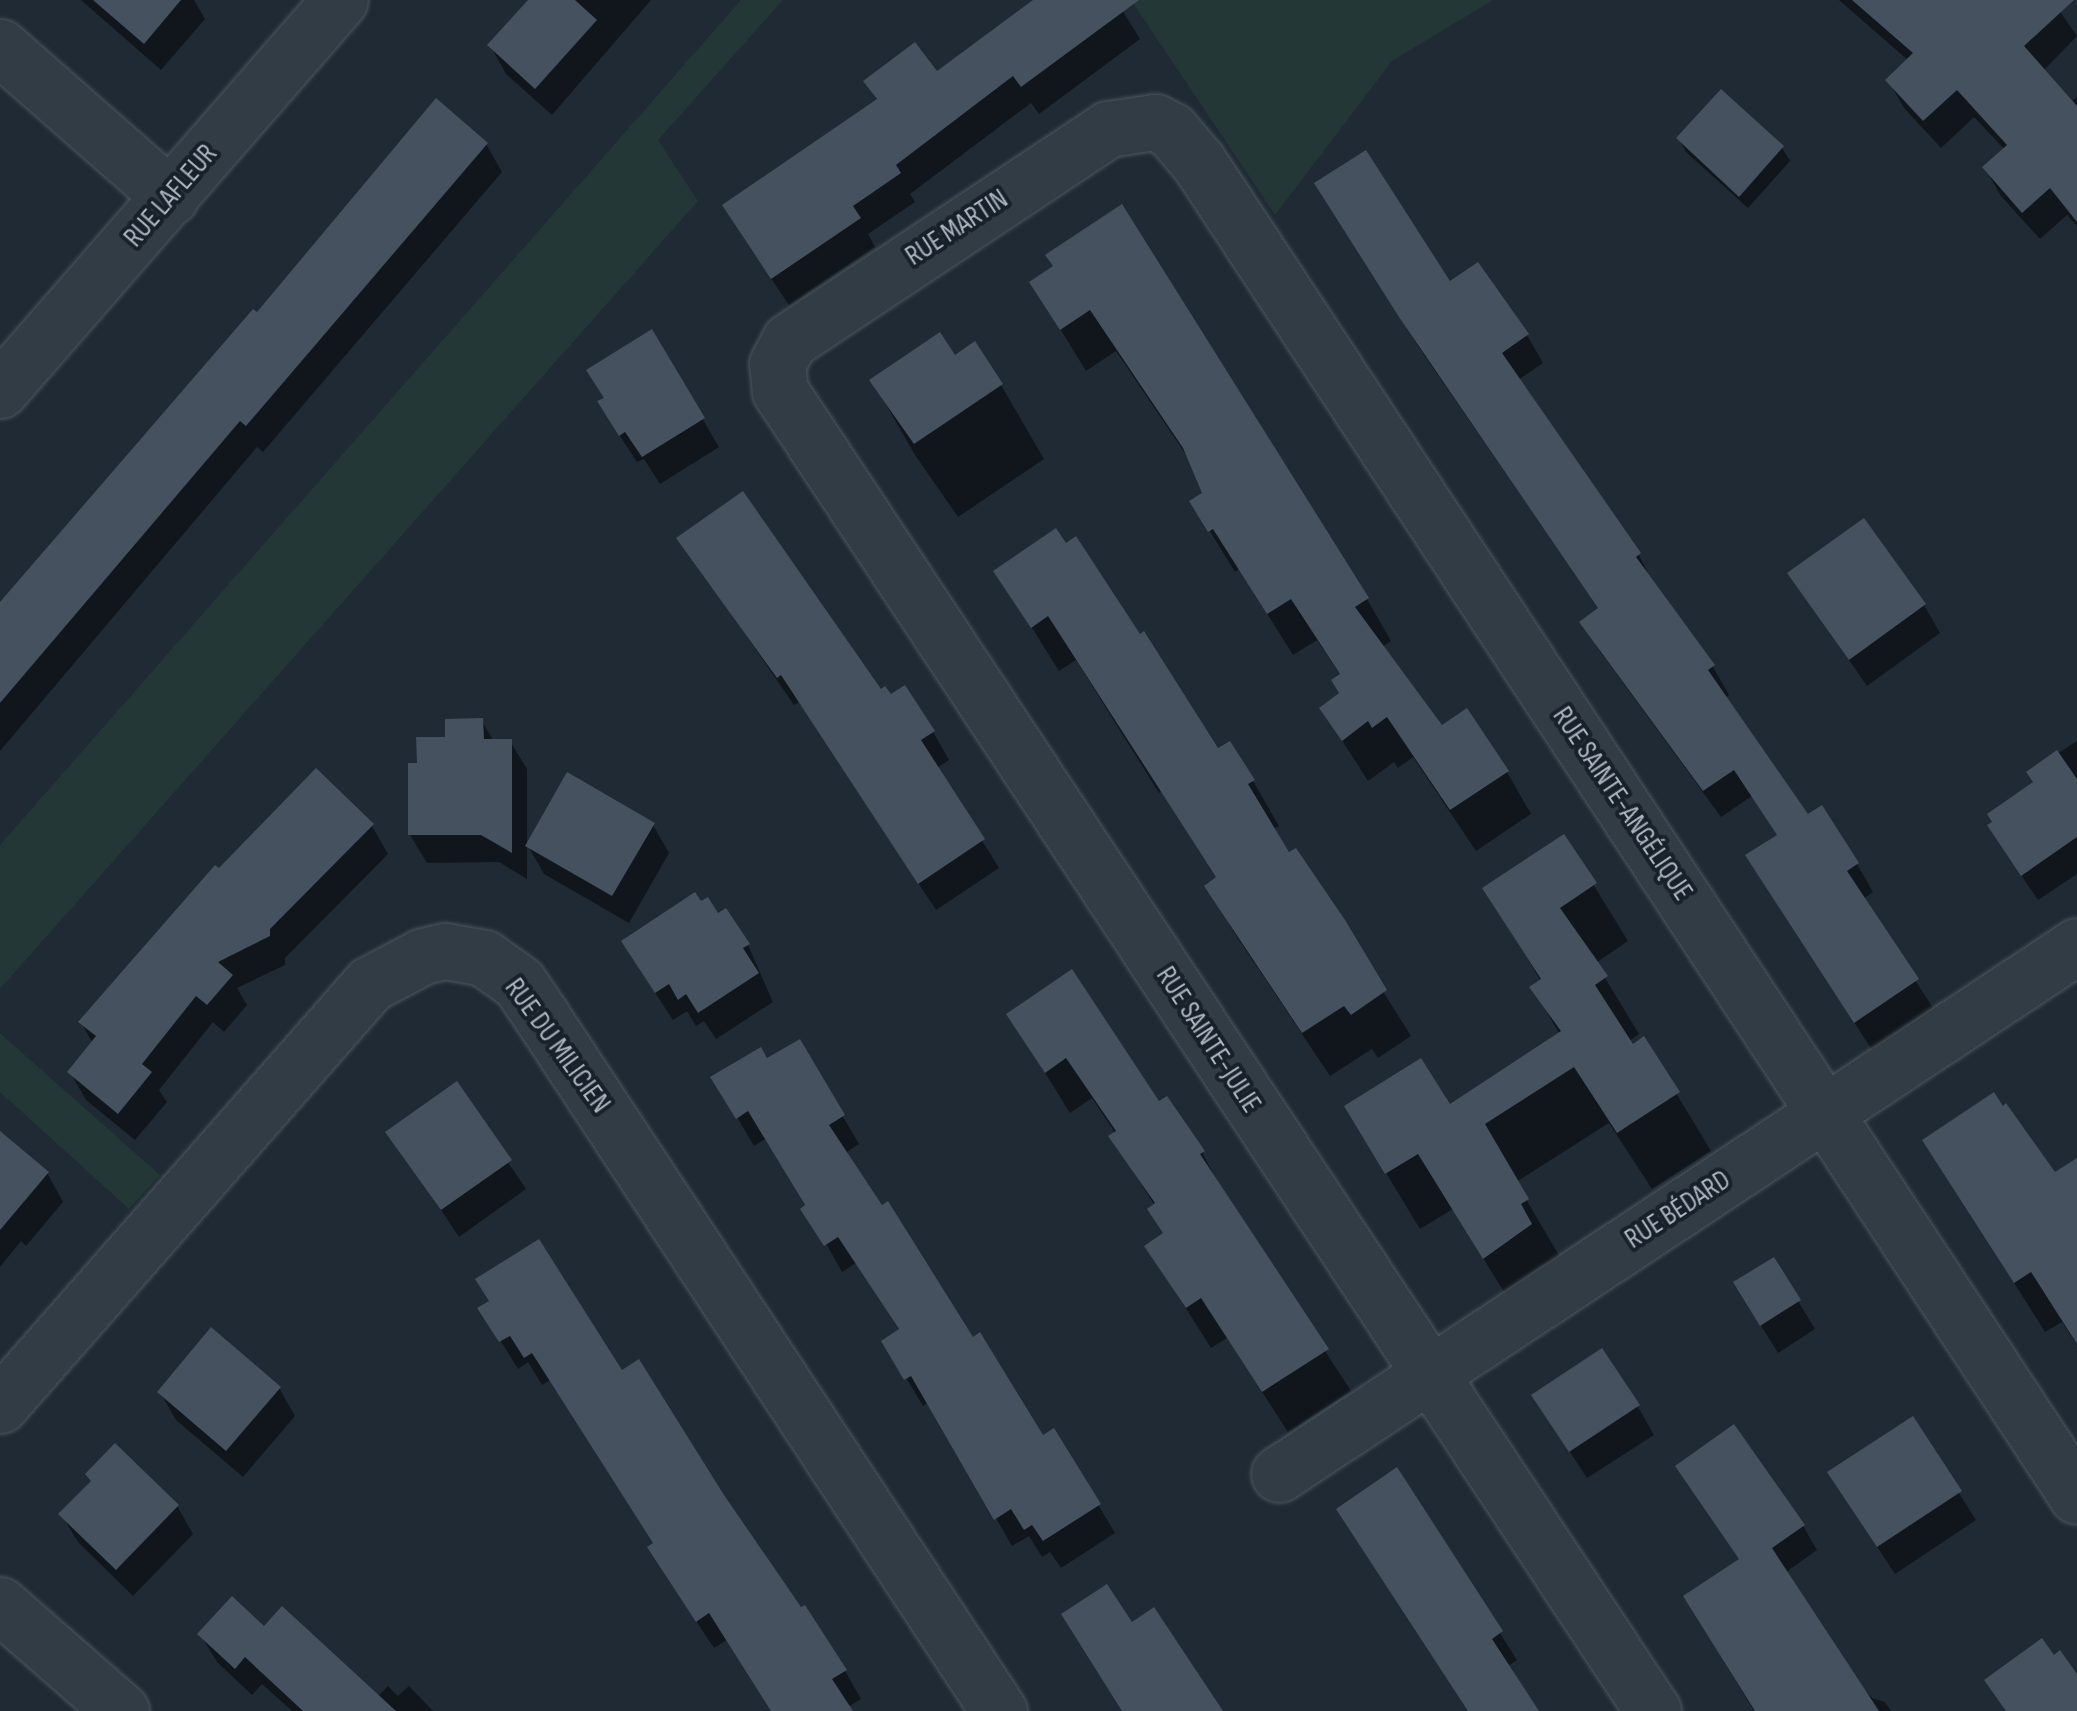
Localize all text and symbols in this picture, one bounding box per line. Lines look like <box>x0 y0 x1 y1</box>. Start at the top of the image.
street label: RUE LAFLEUR <box>117 138 225 254</box>
street label: RUE MARTIN <box>900 183 1014 273</box>
street label: RUE SAINTE-ANGÉLIQUE <box>1545 701 1699 907</box>
street label: RUE SAINTE-JULIE <box>1148 961 1268 1119</box>
street label: RUE DU MILICIEN <box>497 972 617 1120</box>
street label: RUE BÉDARD <box>1619 1164 1737 1256</box>

